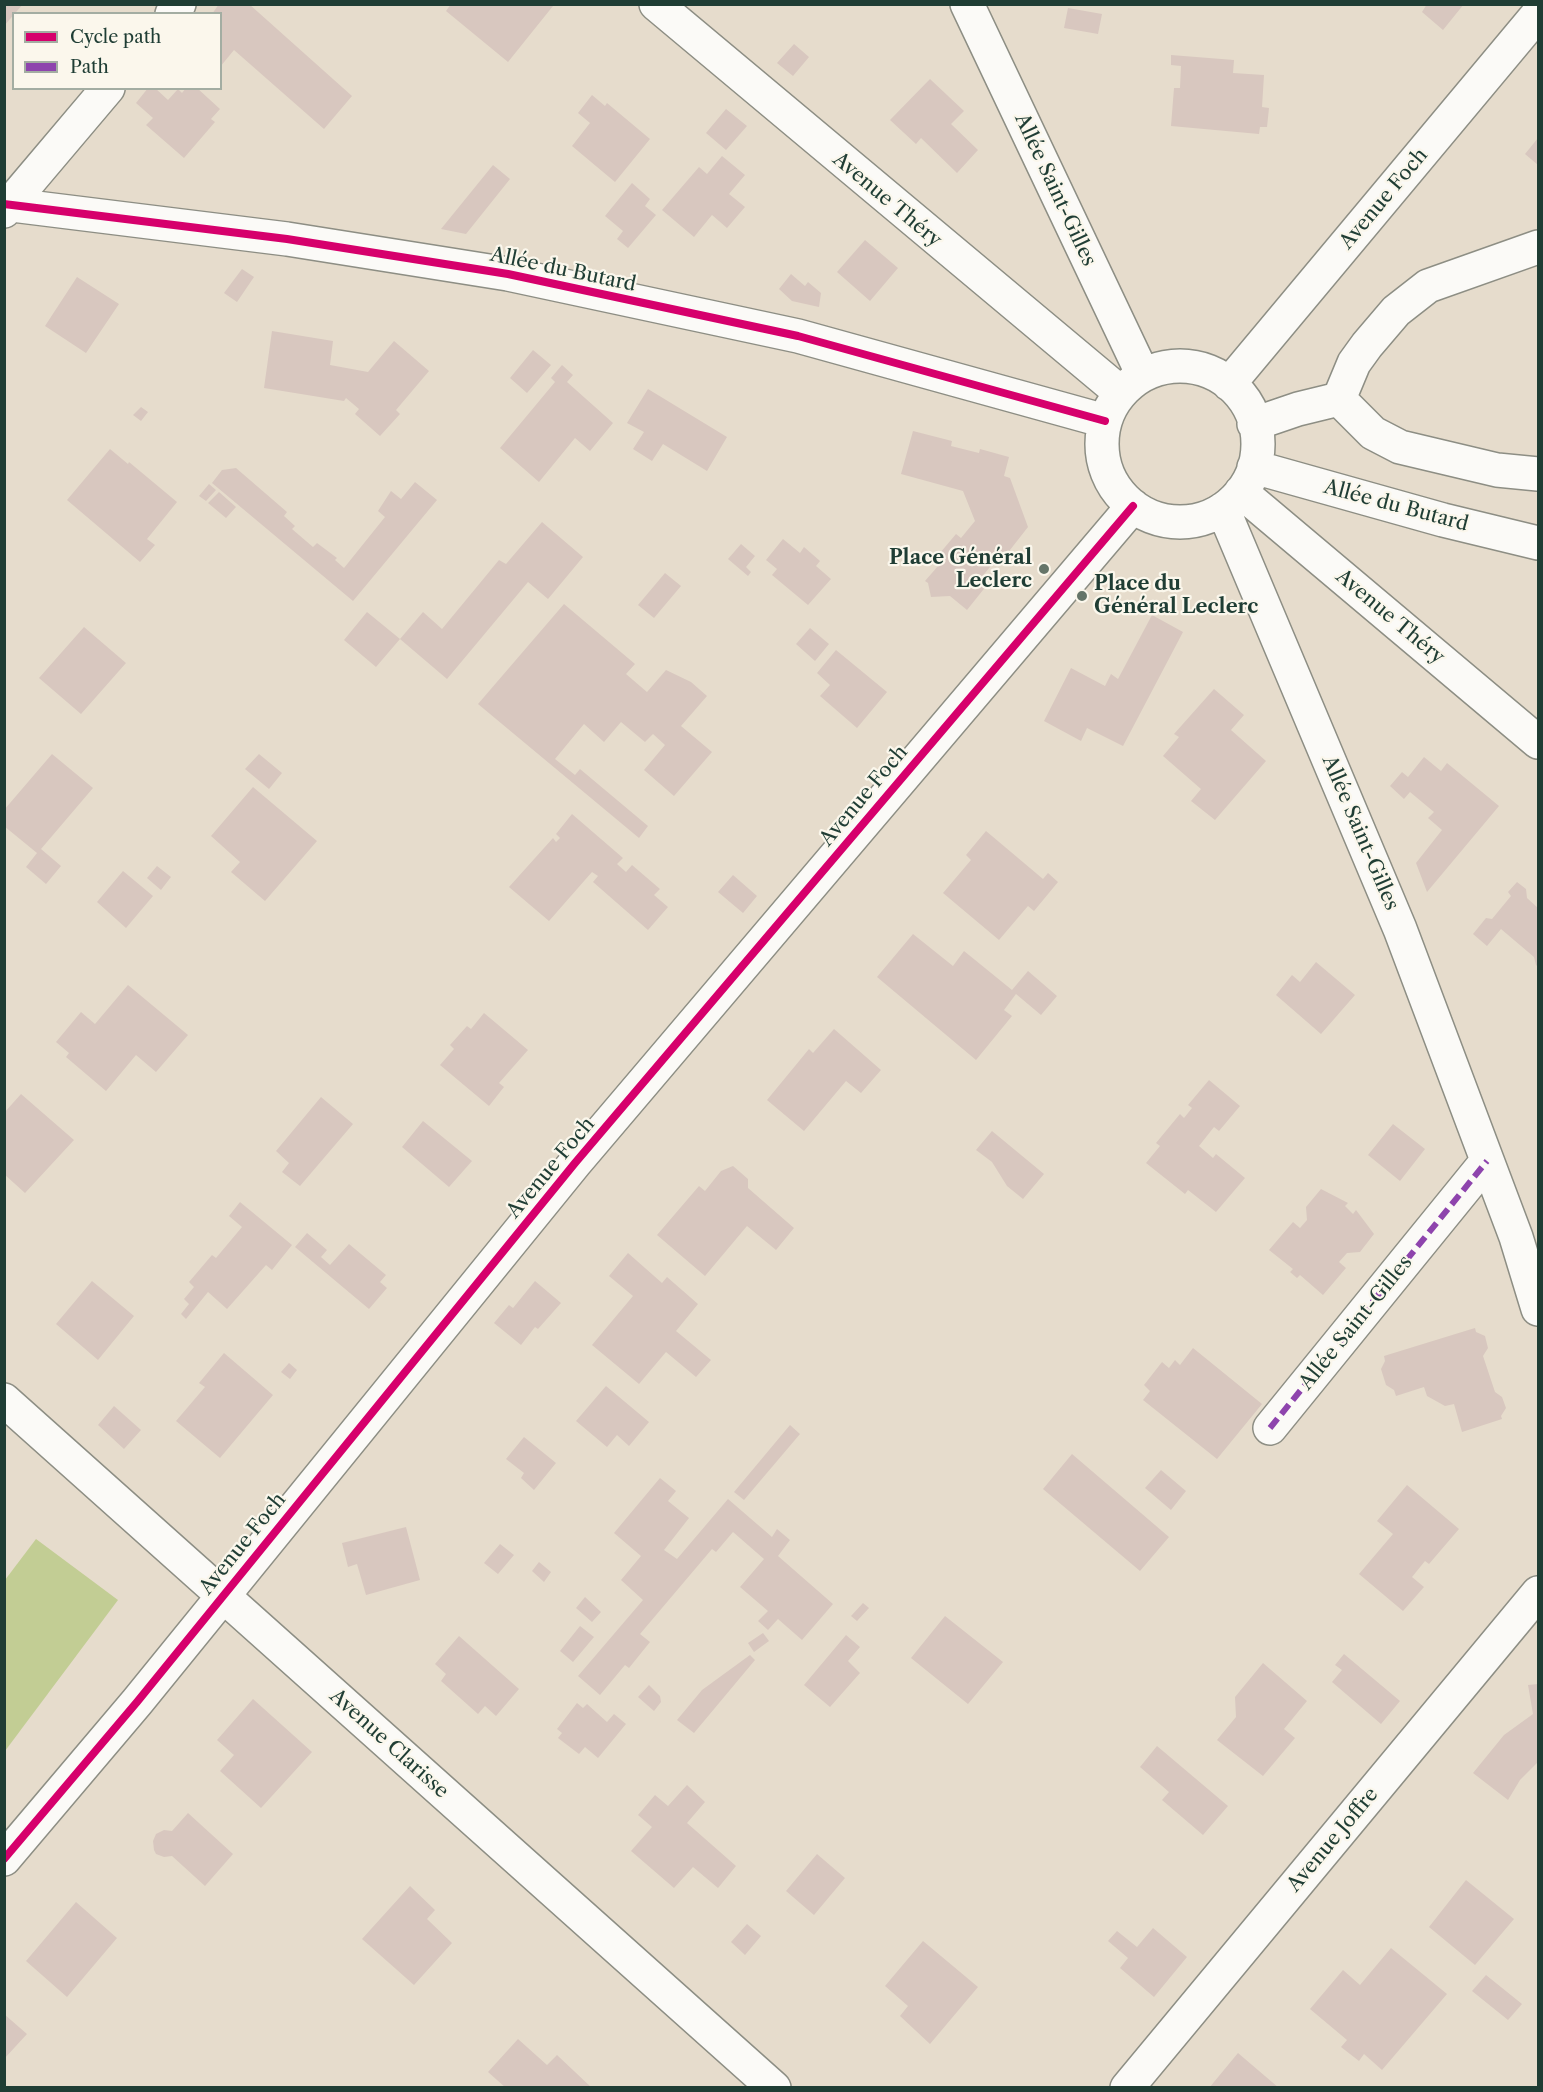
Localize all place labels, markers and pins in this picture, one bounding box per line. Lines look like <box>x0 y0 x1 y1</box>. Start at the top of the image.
place label: Place Général Leclerc <box>889 546 1032 593</box>
marker: Place Général Leclerc <box>1037 562 1051 576</box>
place label: Place du Général Leclerc <box>1094 572 1258 619</box>
marker: Place du Général Leclerc <box>1075 589 1089 603</box>

